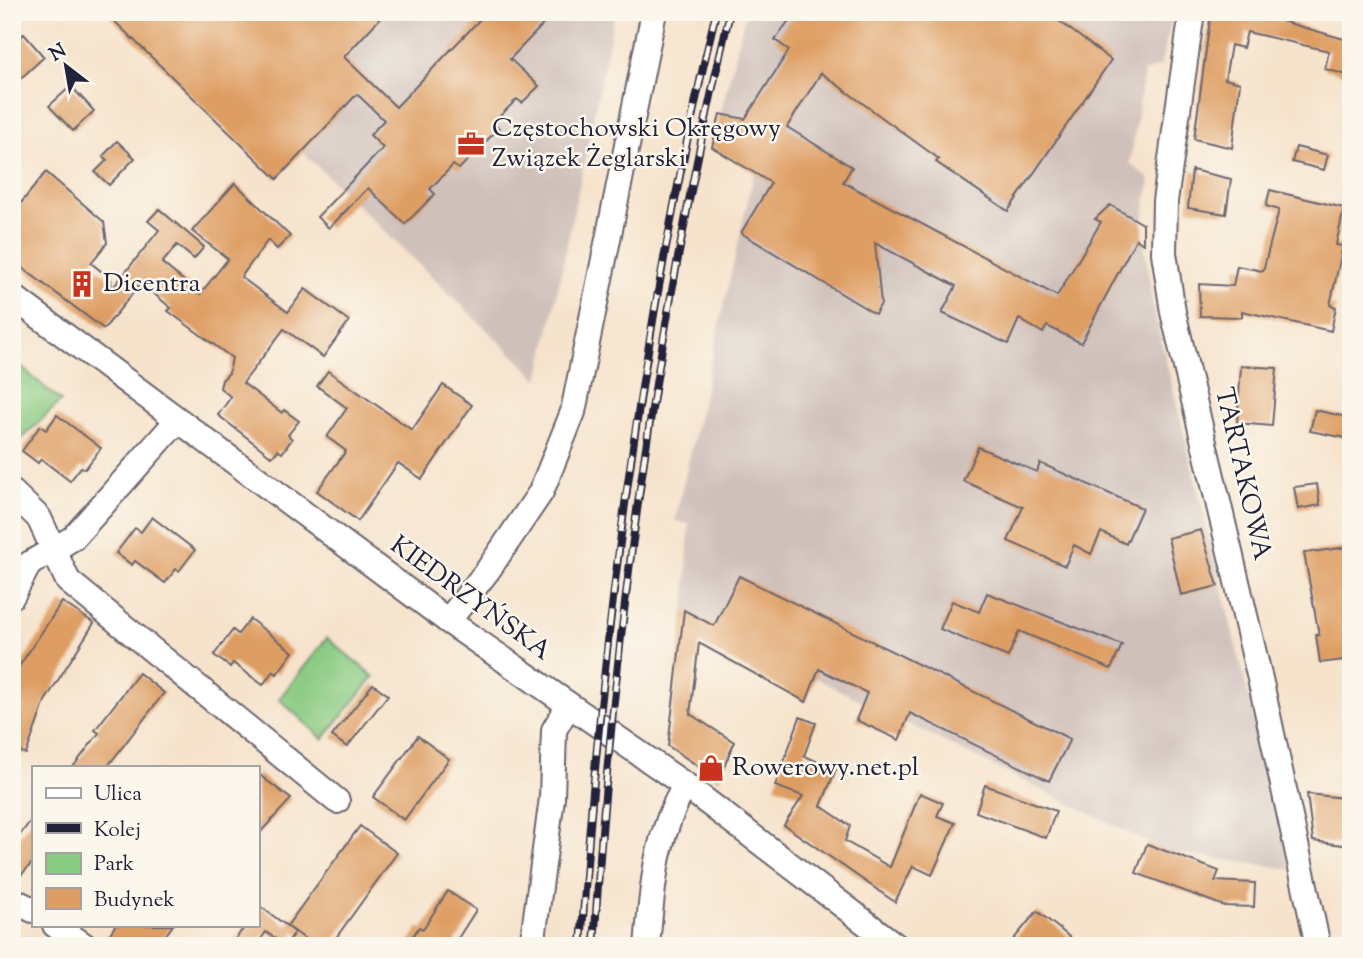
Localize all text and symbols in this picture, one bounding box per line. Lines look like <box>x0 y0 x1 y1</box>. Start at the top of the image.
north arrow <box>32 32 102 102</box>
text: N <box>45 38 72 69</box>
place label: Częstochowski Okręgowy Związek Żeglarski <box>492 111 781 178</box>
office icon: Częstochowski Okręgowy Związek Żeglarski <box>456 129 486 159</box>
place label: Dicentra <box>103 266 200 303</box>
building icon: Dicentra <box>67 269 97 299</box>
street label: TARTAKOWA <box>1204 384 1280 564</box>
street label: KIEDRZYŃSKA <box>382 528 558 670</box>
place label: Rowerowy.net.pl <box>732 750 919 787</box>
shop icon: Rowerowy.net.pl <box>696 753 726 783</box>
legend <box>32 766 259 926</box>
text: Ulica <box>94 780 142 810</box>
text: Kolej <box>94 816 141 846</box>
text: Park <box>94 850 135 880</box>
text: Budynek <box>94 886 175 916</box>

